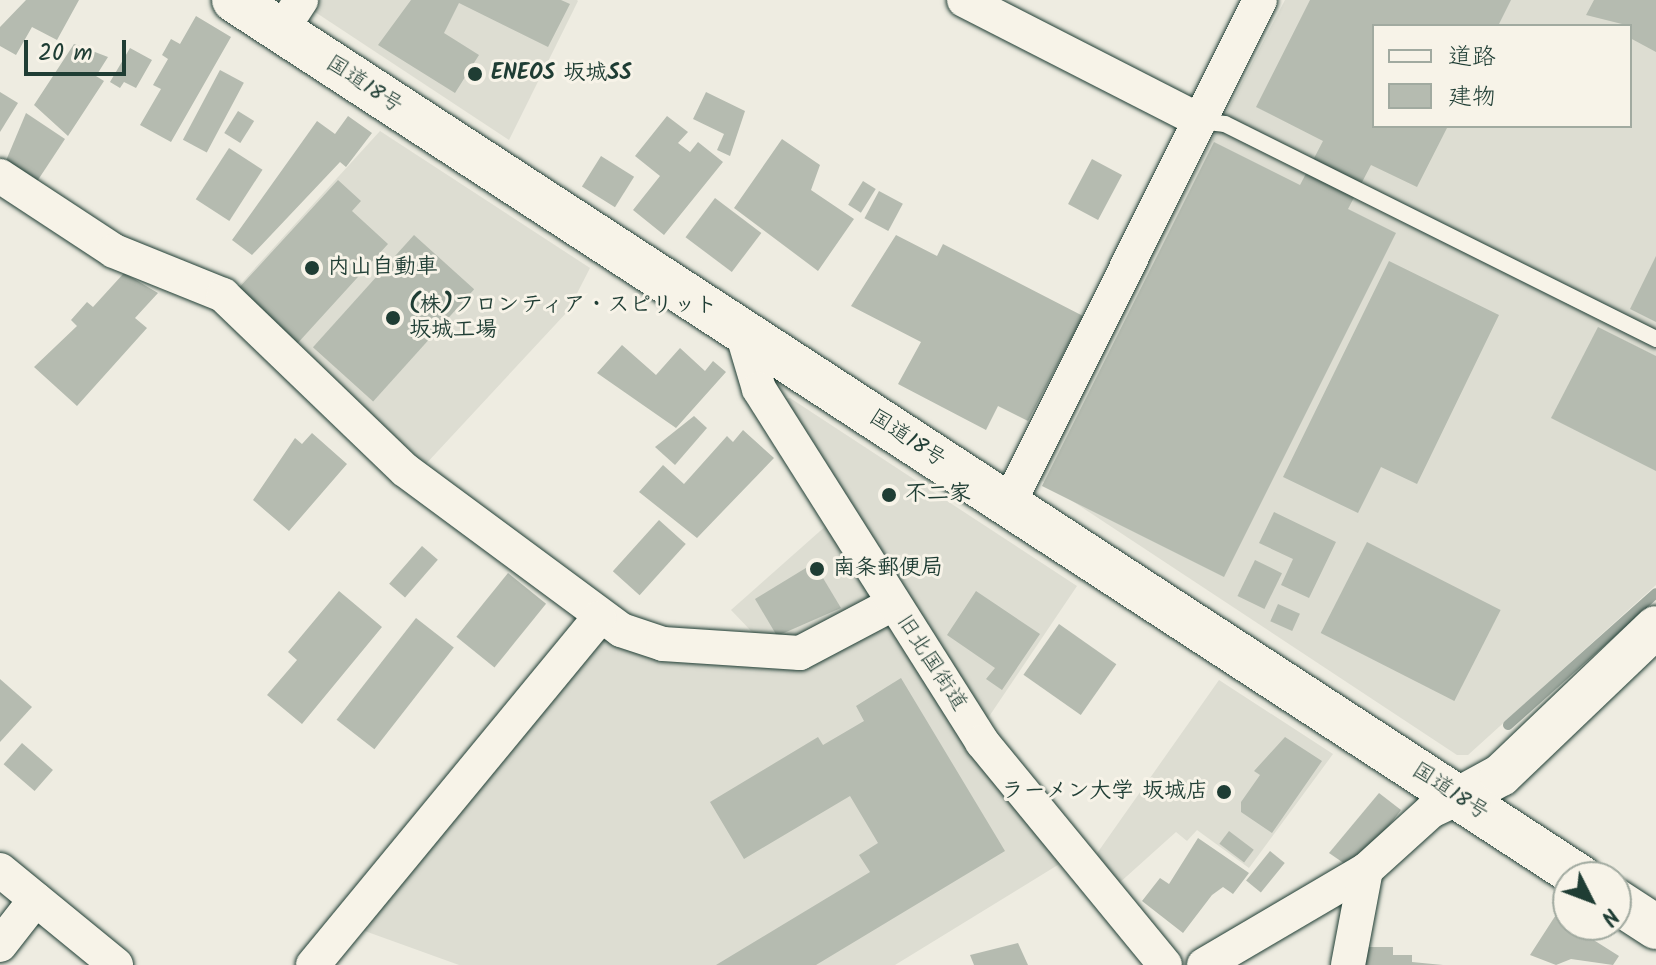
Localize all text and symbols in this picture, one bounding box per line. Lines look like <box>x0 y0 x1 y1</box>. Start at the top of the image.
scale bar <box>28 24 130 74</box>
legend <box>1372 24 1632 128</box>
text: 20 m <box>38 34 93 73</box>
text: 道路 <box>1448 38 1496 77</box>
street label: 国道18号 <box>321 50 407 120</box>
place label: ENEOS 坂城SS <box>491 61 632 87</box>
marker: ENEOS 坂城SS <box>466 65 484 83</box>
text: 建物 <box>1448 78 1496 117</box>
place label: 内山自動車 <box>328 255 438 281</box>
marker: 内山自動車 <box>303 259 321 277</box>
place label: (株)フロンティア・スピリット 坂城工場 <box>409 292 717 344</box>
marker: (株)フロンティア・スピリット 坂城工場 <box>384 309 402 327</box>
street label: 国道18号 <box>864 404 950 474</box>
place label: 不二家 <box>905 482 971 508</box>
marker: 不二家 <box>880 486 898 504</box>
place label: 南条郵便局 <box>833 556 943 582</box>
marker: 南条郵便局 <box>808 560 826 578</box>
street label: 旧北国街道 <box>890 610 972 716</box>
street label: 国道18号 <box>1407 757 1493 827</box>
place label: ラーメン大学 坂城店 <box>1002 779 1208 805</box>
marker: ラーメン大学 坂城店 <box>1215 783 1233 801</box>
north arrow <box>1552 861 1632 941</box>
text: N <box>1591 899 1626 933</box>

